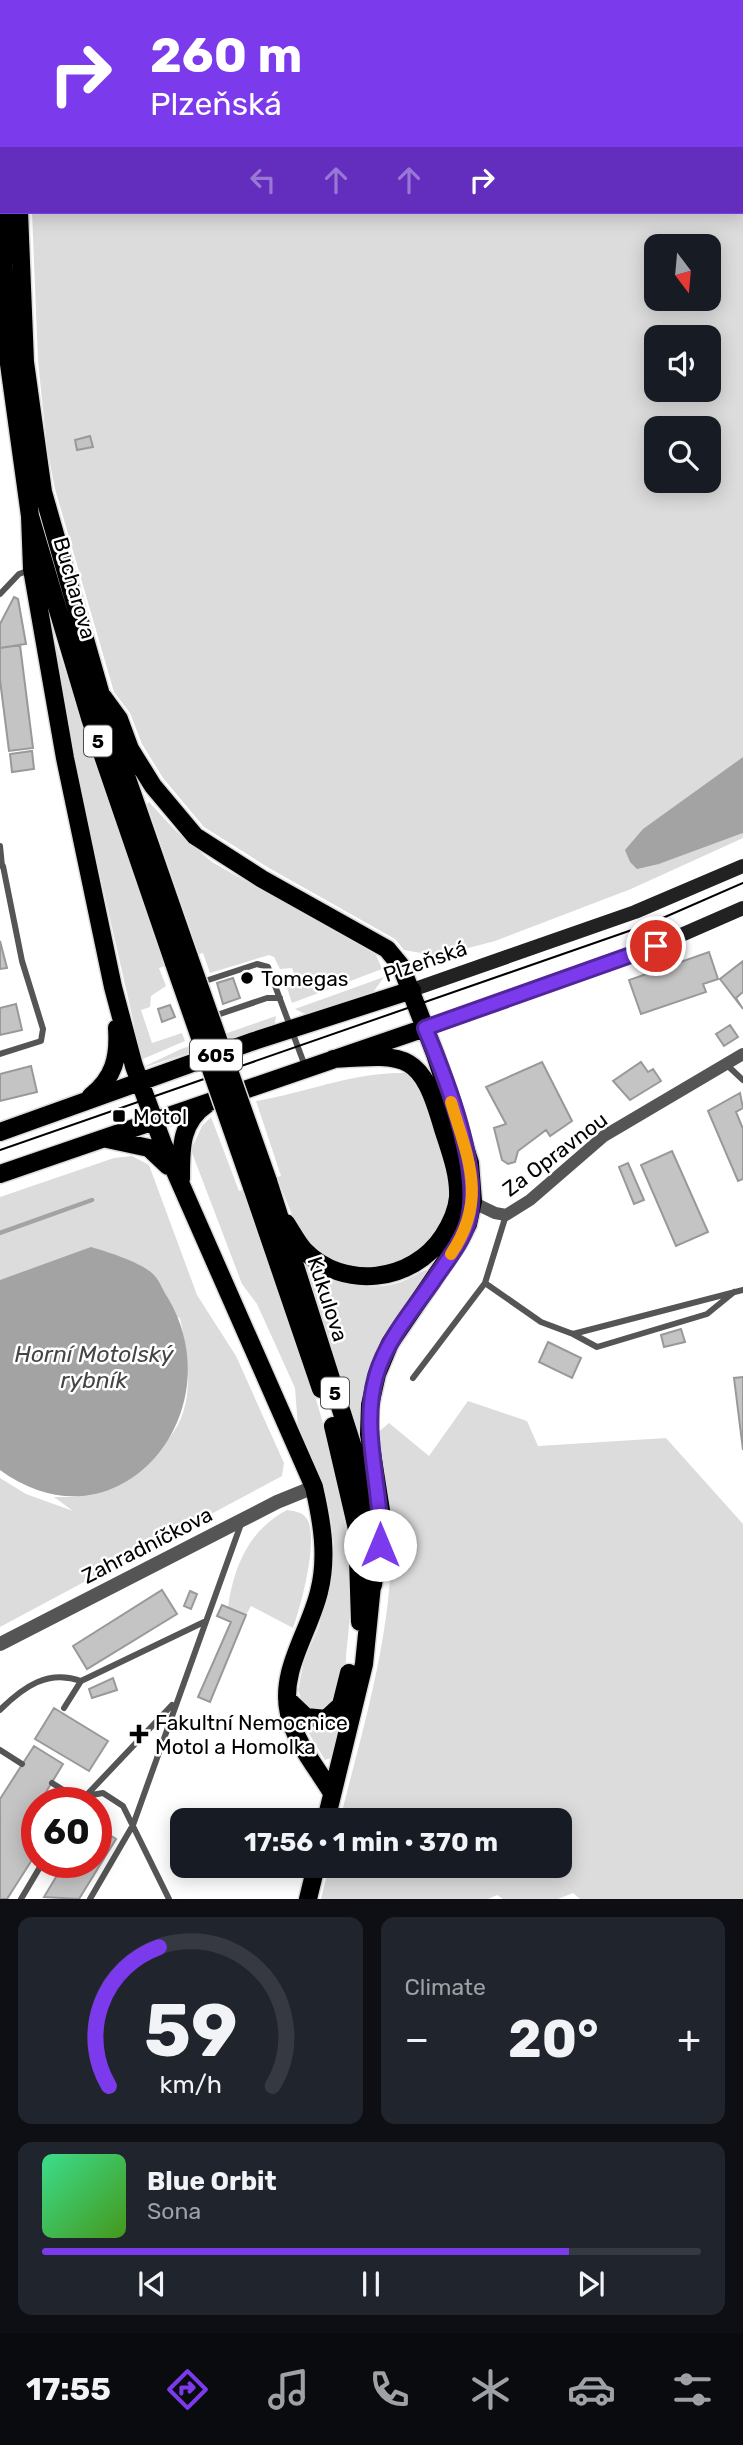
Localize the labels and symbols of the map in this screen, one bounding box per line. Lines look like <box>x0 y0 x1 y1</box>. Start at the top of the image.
north arrow <box>644 234 721 312</box>
street label: Bucharova <box>49 534 101 642</box>
road number: 5 <box>84 726 112 756</box>
pin <box>626 916 686 976</box>
street label: Plzeňská <box>380 935 470 987</box>
place label: Tomegas <box>261 966 348 991</box>
marker: Tomegas <box>239 970 255 986</box>
road number: 605 <box>190 1040 242 1070</box>
place label: Motol <box>133 1104 187 1129</box>
street label: Za Opravnou <box>498 1107 612 1201</box>
marker: Motol <box>111 1108 127 1124</box>
street label: Kukulova <box>303 1253 353 1345</box>
water label: Horní Motolský rybník <box>15 1340 175 1394</box>
road number: 5 <box>321 1378 349 1408</box>
street label: Zahradníčkova <box>78 1501 216 1589</box>
position arrow <box>343 1508 417 1582</box>
place label: Fakultní Nemocnice Motol a Homolka <box>155 1710 348 1759</box>
marker: Fakultní Nemocnice Motol a Homolka <box>129 1724 149 1744</box>
speed limit sign: 60 <box>21 1787 112 1878</box>

